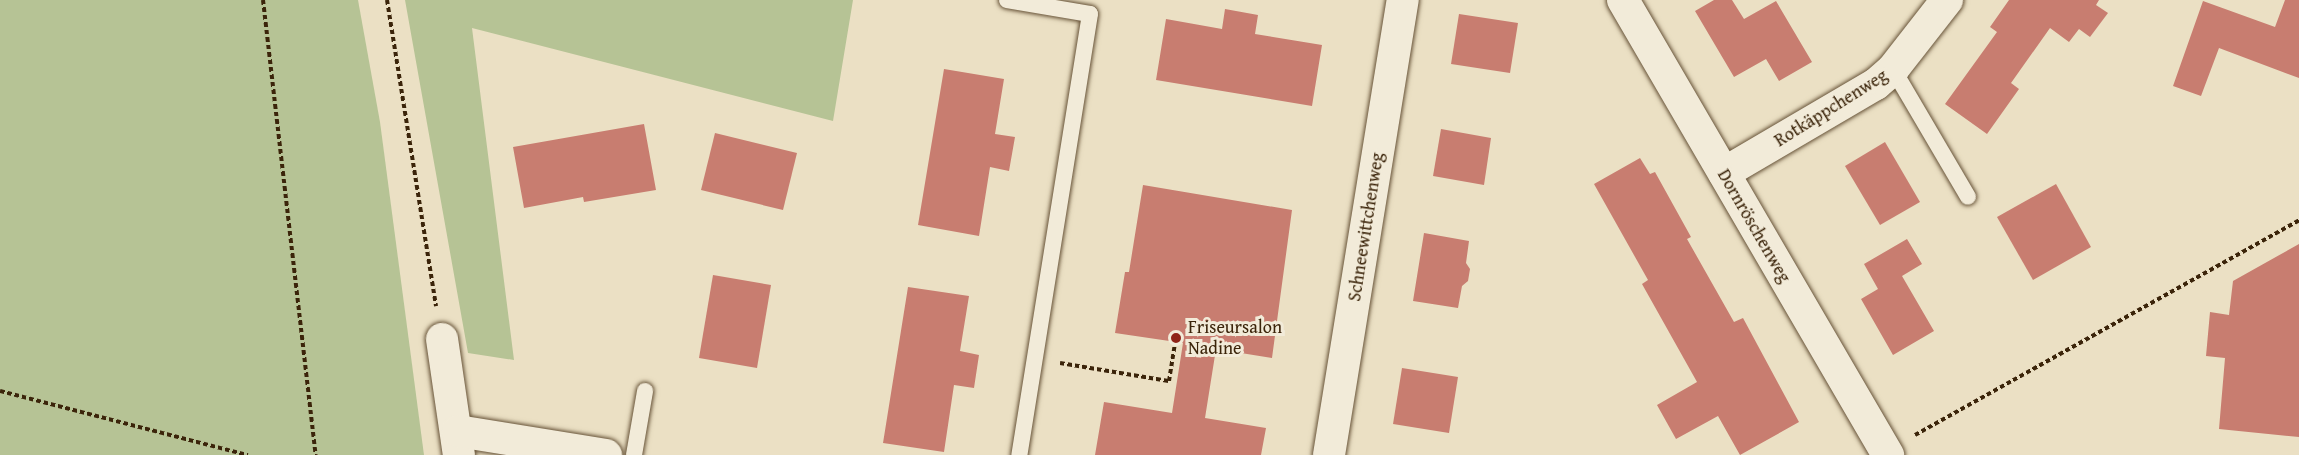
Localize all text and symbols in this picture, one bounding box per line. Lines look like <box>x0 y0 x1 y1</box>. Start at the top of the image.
street label: Rotkäppchenweg <box>1771 65 1891 151</box>
street label: Schneewittchenweg <box>1344 151 1388 303</box>
street label: Dornröschenweg <box>1713 165 1795 287</box>
place label: Friseursalon Nadine <box>1188 317 1282 360</box>
marker: Friseursalon Nadine <box>1169 331 1183 345</box>

